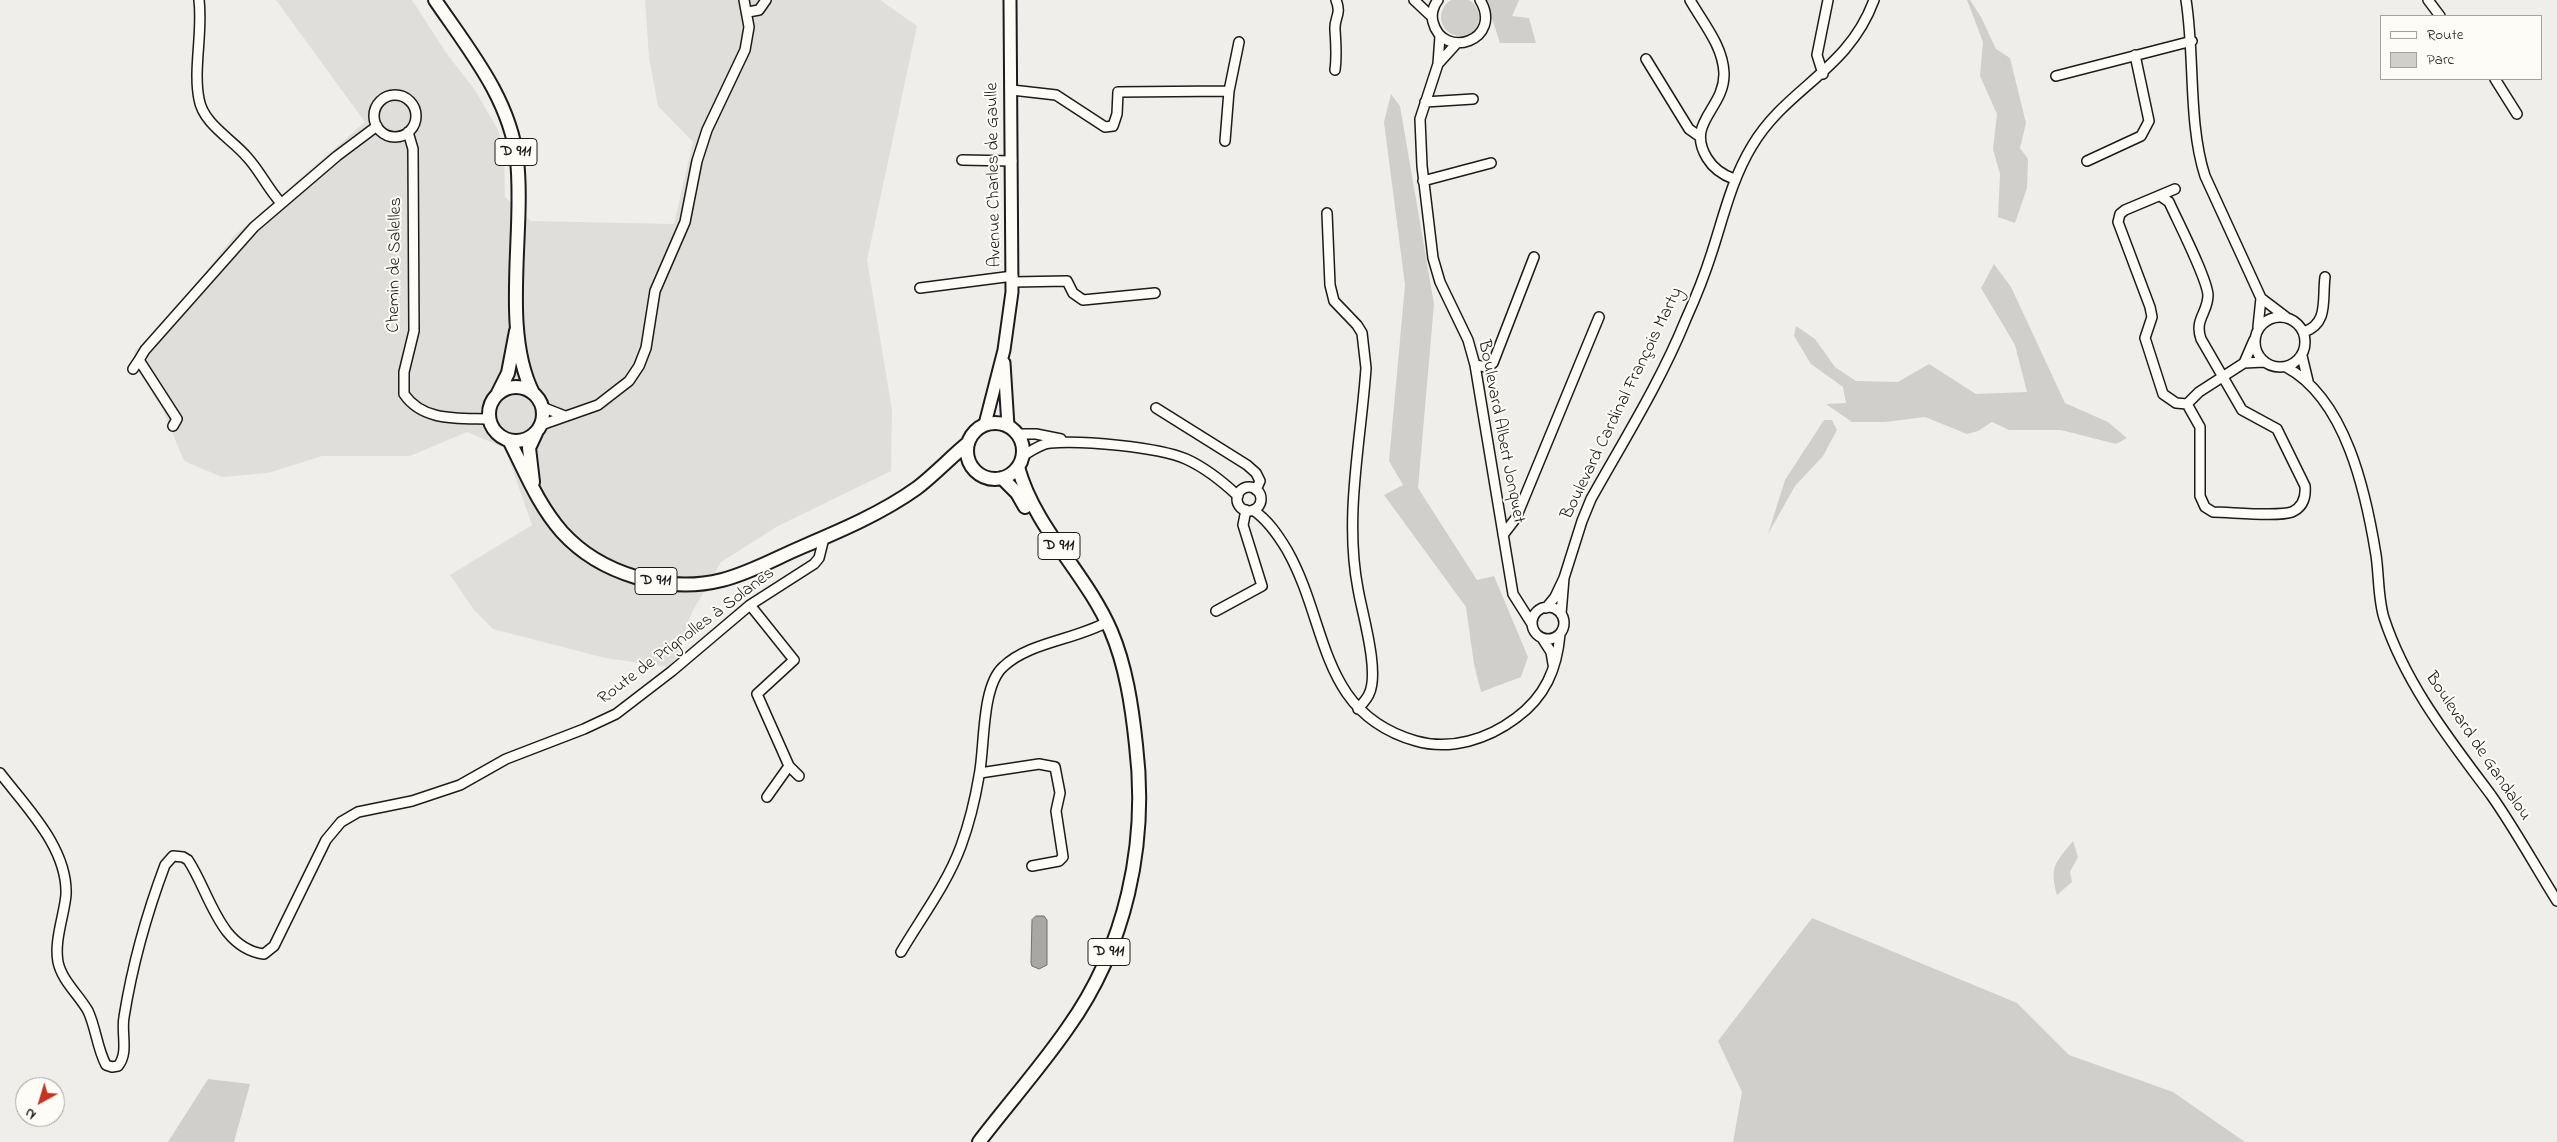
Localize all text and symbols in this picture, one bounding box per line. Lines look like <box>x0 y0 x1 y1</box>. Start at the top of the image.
legend <box>2380 15 2542 80</box>
text: Route <box>2427 24 2463 46</box>
text: Parc <box>2427 49 2454 71</box>
street label: Avenue Charles de Gaulle <box>983 82 1007 268</box>
road number: D 911 <box>495 138 537 166</box>
street label: Chemin de Salelles <box>384 197 408 333</box>
street label: Boulevard Cardinal François Marty <box>1557 285 1689 523</box>
street label: Boulevard Albert Jonquet <box>1472 338 1528 526</box>
road number: D 911 <box>1038 532 1080 560</box>
street label: Route de Prignolles à Solanes <box>594 564 780 710</box>
road number: D 911 <box>635 568 677 594</box>
street label: Boulevard de Gandalou <box>2419 669 2535 825</box>
road number: D 911 <box>1088 939 1130 966</box>
north arrow <box>15 1077 65 1127</box>
text: N <box>21 1102 41 1124</box>

